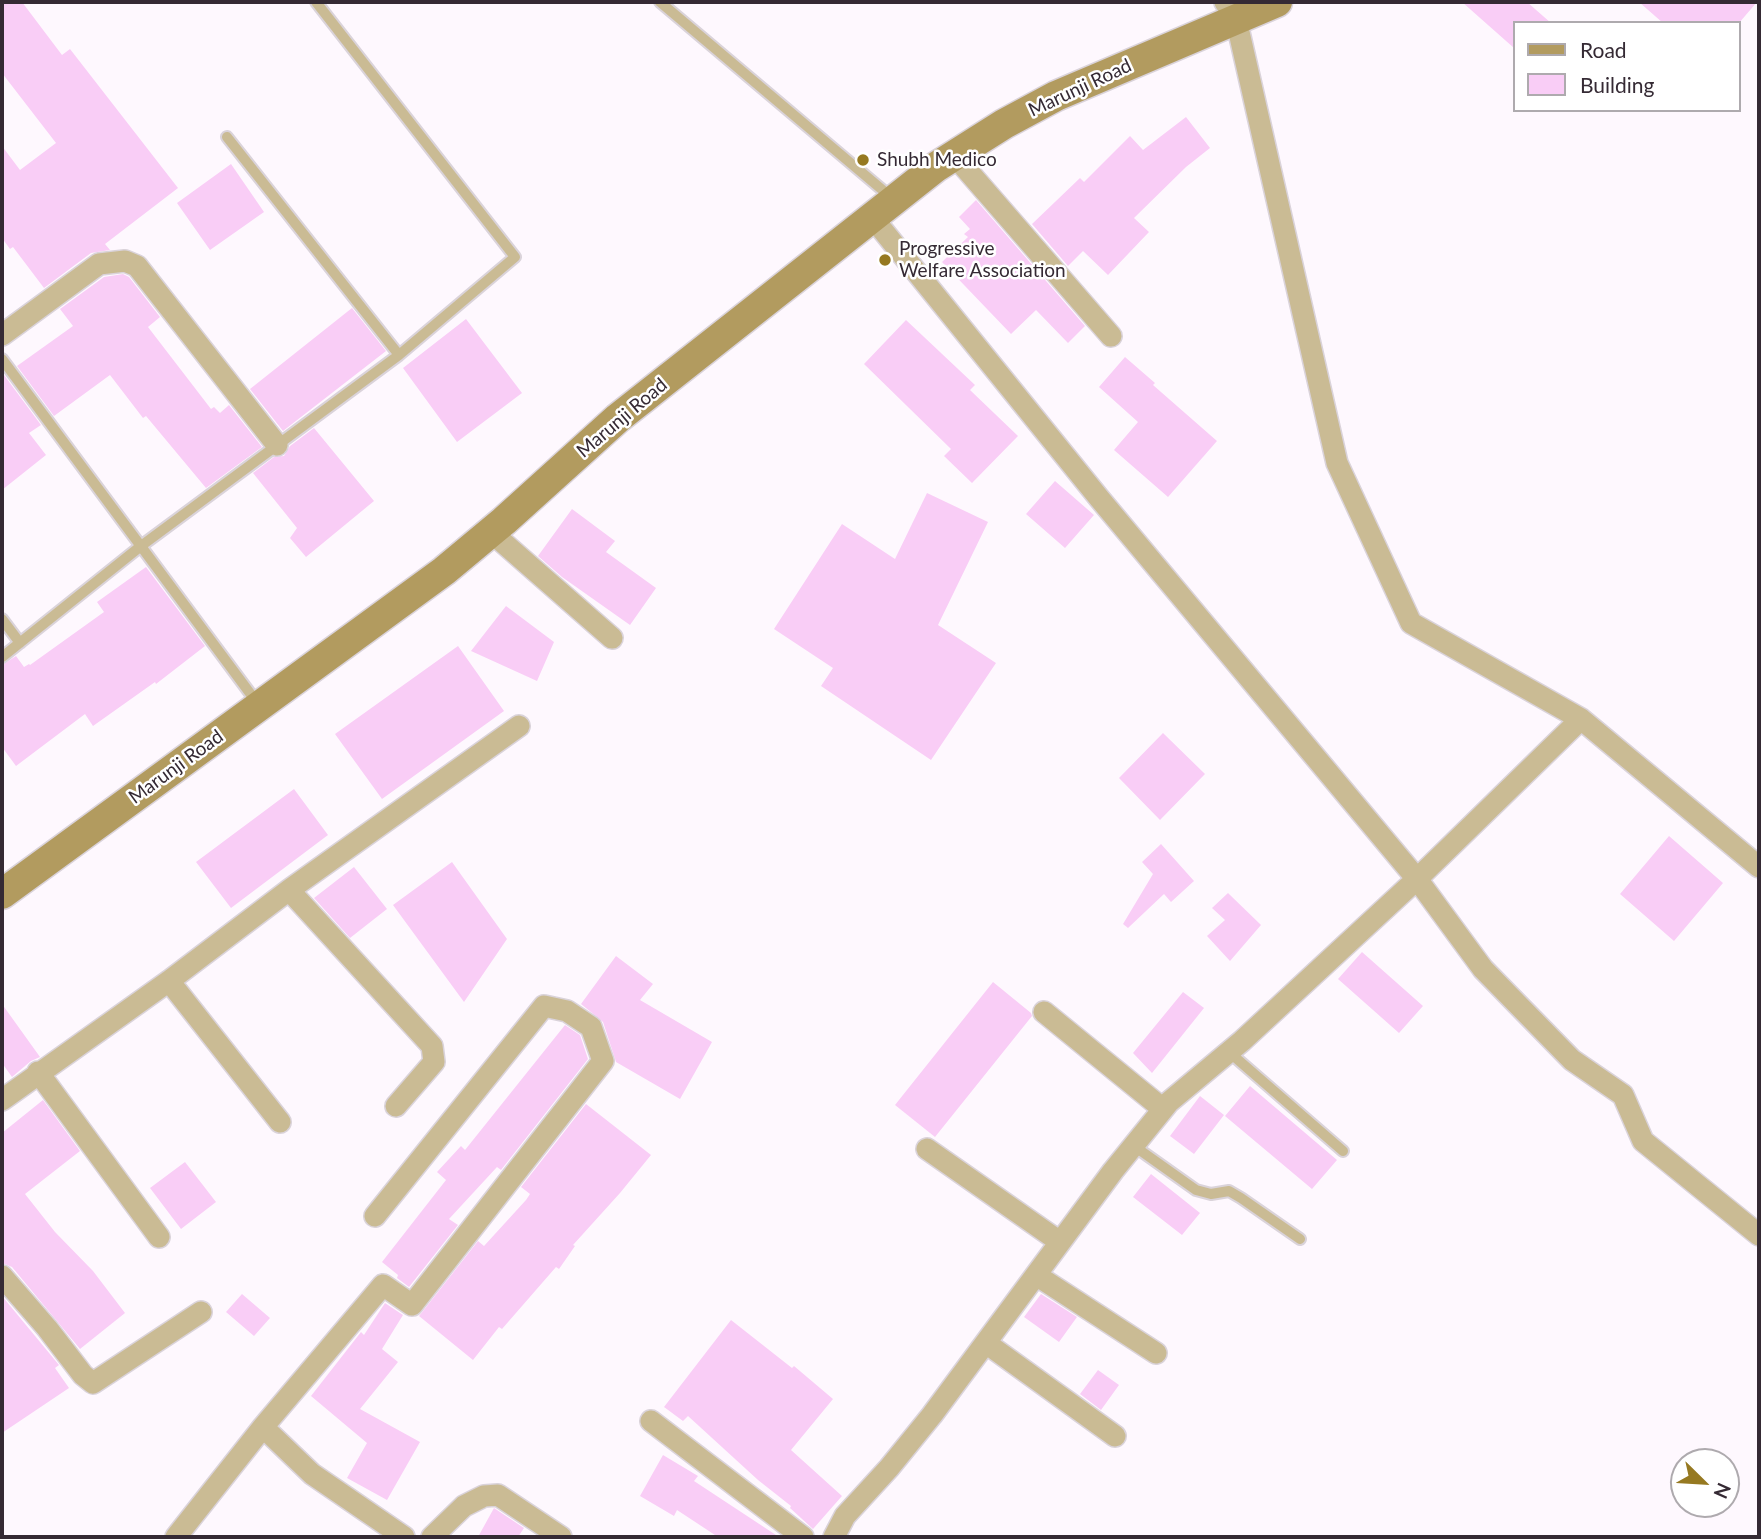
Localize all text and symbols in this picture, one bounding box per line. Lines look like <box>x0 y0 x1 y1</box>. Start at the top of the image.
legend <box>1512 21 1740 112</box>
text: Road <box>1580 37 1627 62</box>
street label: Marunji Road <box>1025 54 1135 122</box>
text: Building <box>1580 72 1655 97</box>
place label: Shubh Medico <box>877 149 997 171</box>
marker: Shubh Medico <box>855 152 871 168</box>
place label: Progressive Welfare Association <box>899 238 1066 282</box>
marker: Progressive Welfare Association <box>877 252 893 268</box>
street label: Marunji Road <box>572 374 672 462</box>
street label: Marunji Road <box>124 725 228 809</box>
north arrow <box>1670 1448 1740 1518</box>
text: N <box>1709 1480 1736 1502</box>

